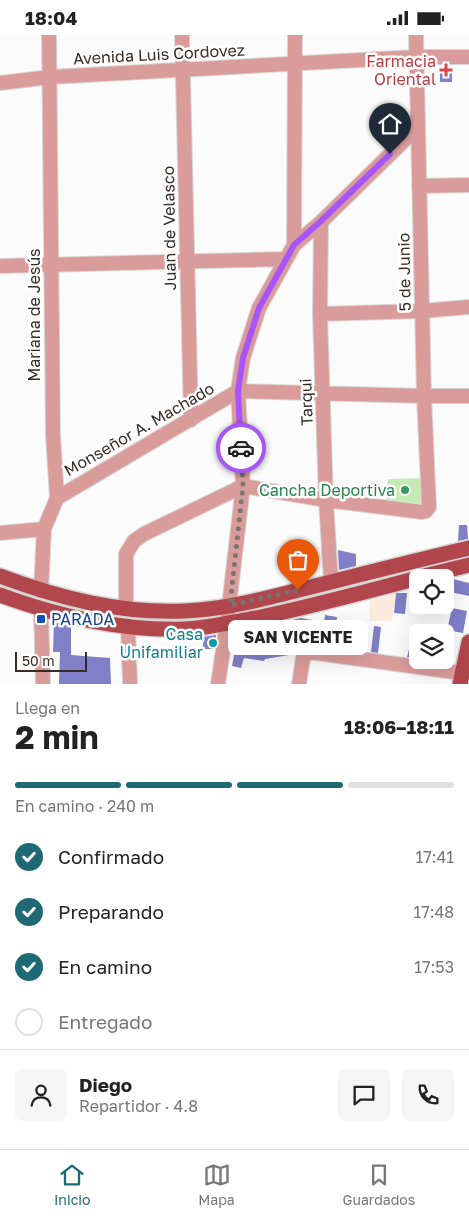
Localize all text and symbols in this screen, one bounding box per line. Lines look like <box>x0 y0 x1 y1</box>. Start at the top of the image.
text: 18:04 <box>25 6 77 29</box>
street label: Avenida Luis Cordovez <box>73 40 245 68</box>
place label: Farmacia Oriental <box>366 51 436 89</box>
marker: Farmacia Oriental <box>440 64 452 76</box>
pin <box>369 103 411 154</box>
icon: home <box>376 110 404 138</box>
street label: Juan de Velasco <box>158 166 180 290</box>
street label: 5 de Junio <box>393 232 415 312</box>
street label: Mariana de Jesús <box>24 248 44 382</box>
street label: Monseñor A. Machado <box>60 378 218 480</box>
street label: Tarqui <box>295 378 317 426</box>
courier <box>216 423 266 473</box>
icon: car <box>227 434 255 462</box>
place label: Cancha Deportiva <box>259 480 395 500</box>
marker: Cancha Deportiva <box>399 484 411 496</box>
pin <box>277 539 319 590</box>
icon: bag <box>284 546 312 574</box>
map controls <box>409 569 454 669</box>
button: locate <box>409 569 454 614</box>
place label: PARADA <box>51 609 114 629</box>
marker: PARADA <box>35 613 47 625</box>
callout: SAN VICENTE <box>228 620 368 655</box>
place label: Casa Unifamiliar <box>119 624 203 662</box>
button: layers <box>409 624 454 669</box>
text: SAN VICENTE <box>244 627 352 647</box>
marker: Casa Unifamiliar <box>207 637 219 649</box>
scale bar <box>15 649 88 672</box>
text: 50 m <box>22 652 55 669</box>
text: Llega en <box>15 698 80 718</box>
text: 18:06–18:11 <box>344 715 454 738</box>
text: 2 min <box>15 718 99 756</box>
text: En camino · 240 m <box>15 796 154 816</box>
icon: check <box>15 843 43 871</box>
text: Confirmado <box>58 845 164 868</box>
text: 17:41 <box>415 847 454 867</box>
icon: check <box>15 898 43 926</box>
text: Preparando <box>58 900 164 923</box>
text: 17:48 <box>413 902 454 922</box>
icon: check <box>15 953 43 981</box>
text: En camino <box>58 955 152 978</box>
text: 17:53 <box>414 957 454 977</box>
text: Entregado <box>58 1010 152 1033</box>
button: person <box>15 1069 67 1121</box>
button: chat <box>338 1069 390 1121</box>
button: phone <box>402 1069 454 1121</box>
text: Diego <box>79 1073 132 1096</box>
text: Repartidor · 4.8 <box>79 1096 198 1116</box>
tab: Inicio <box>54 1161 90 1208</box>
tab: Mapa <box>198 1161 235 1208</box>
tab: Guardados <box>343 1161 415 1208</box>

